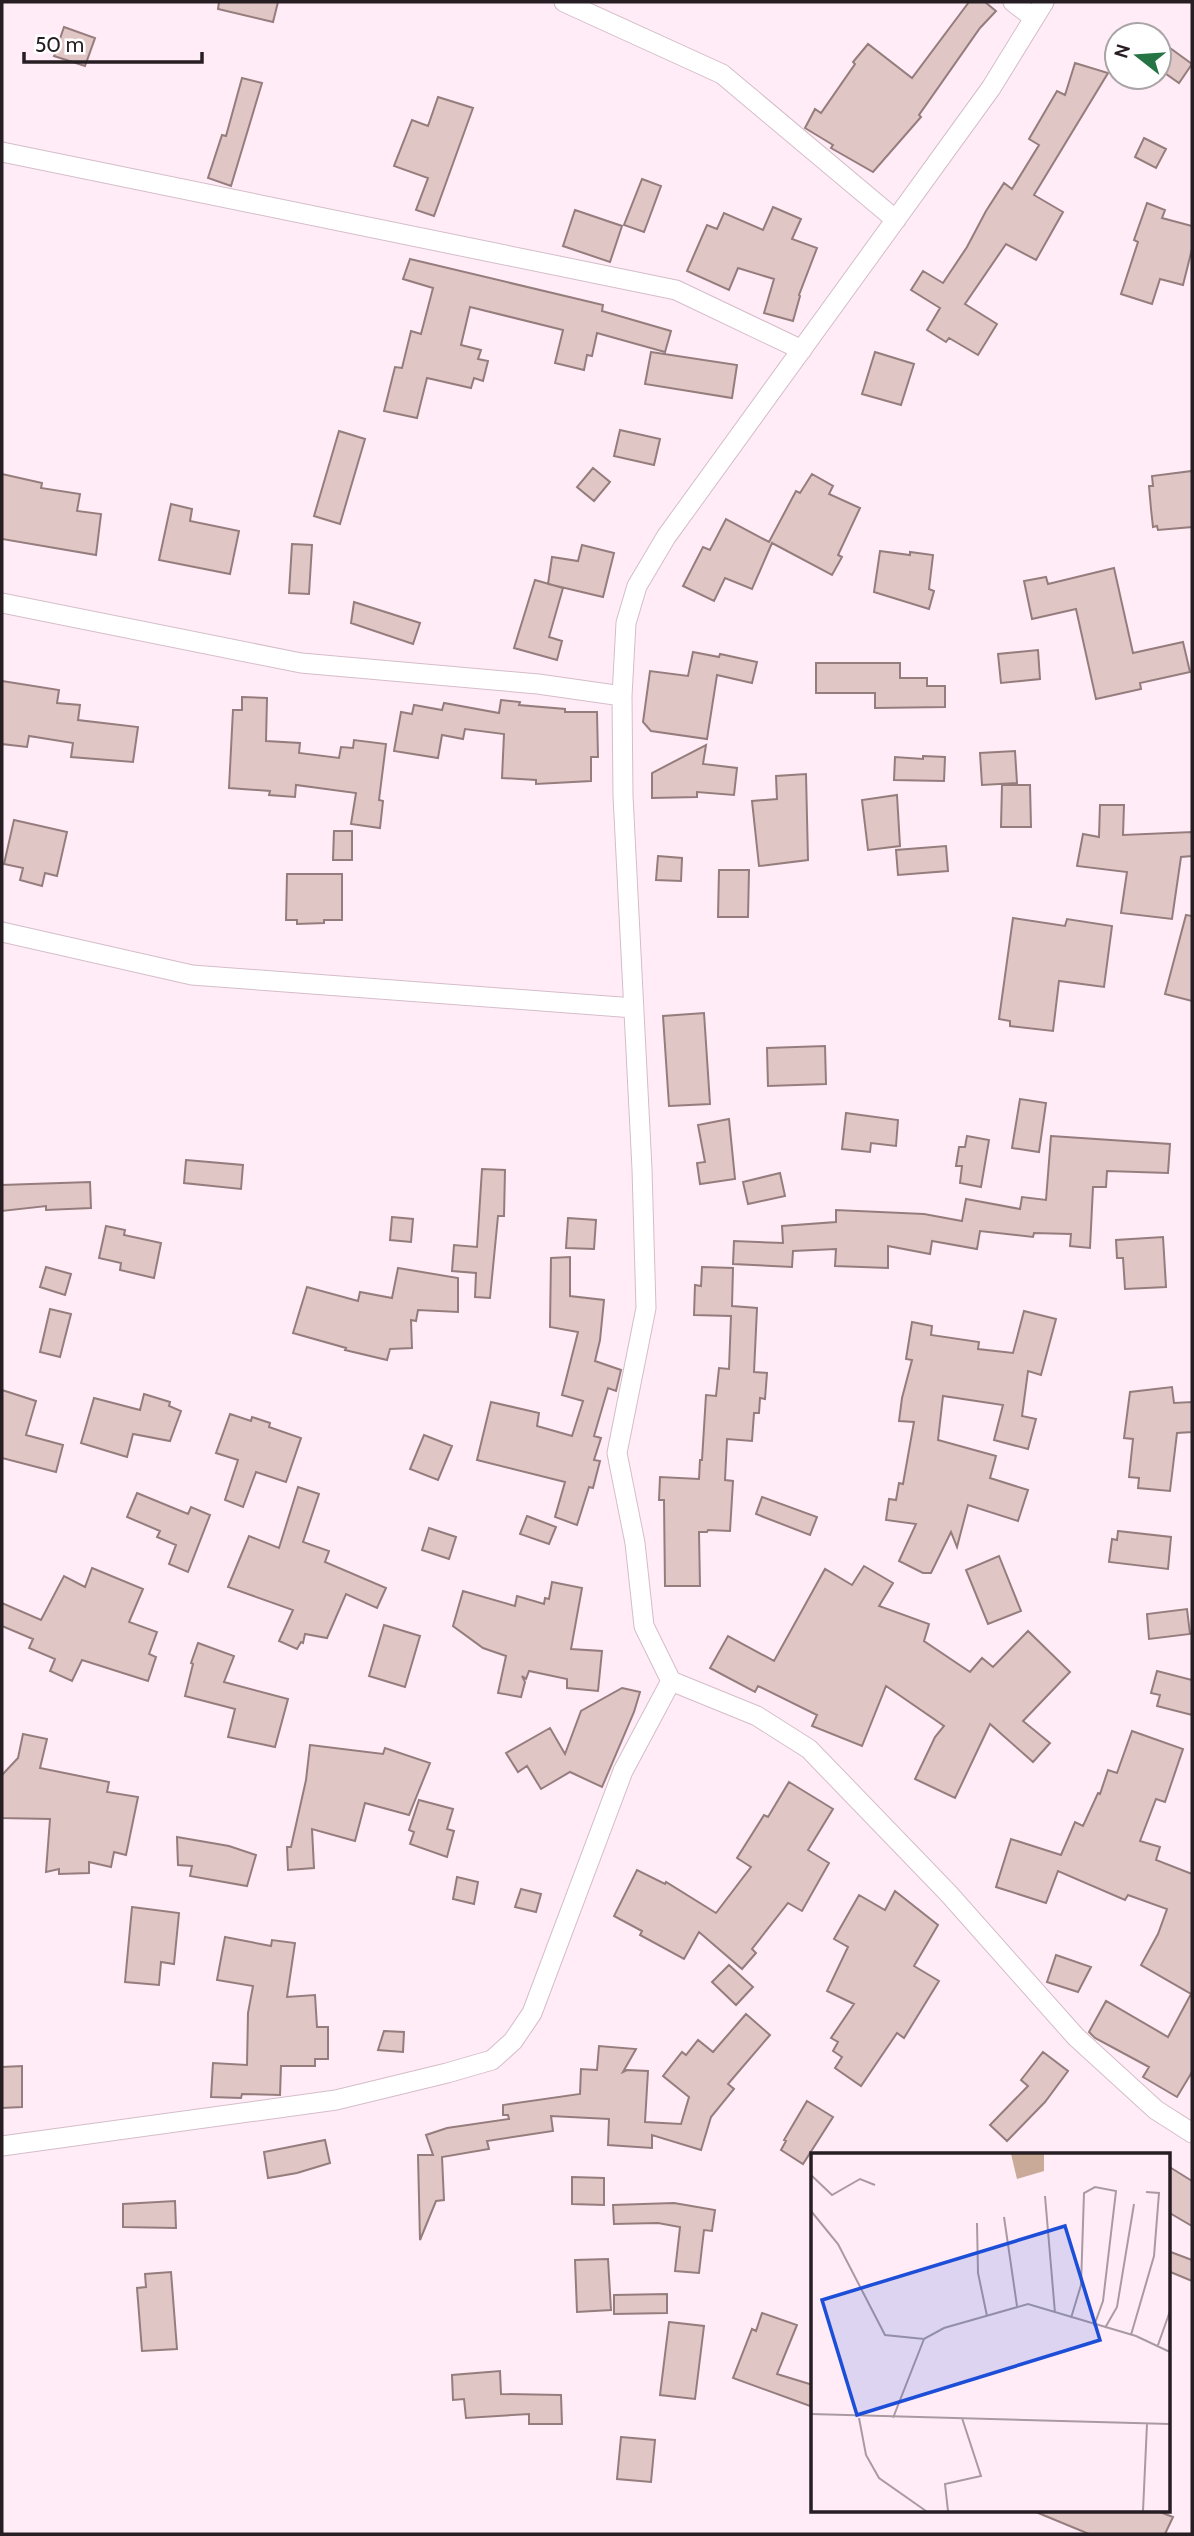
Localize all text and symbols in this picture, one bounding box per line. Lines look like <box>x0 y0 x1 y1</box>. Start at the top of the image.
scale bar <box>24 21 203 65</box>
north arrow <box>1103 21 1173 91</box>
text: 50 m <box>35 32 84 57</box>
text: N <box>1109 41 1135 61</box>
inset map <box>811 2153 1170 2512</box>

